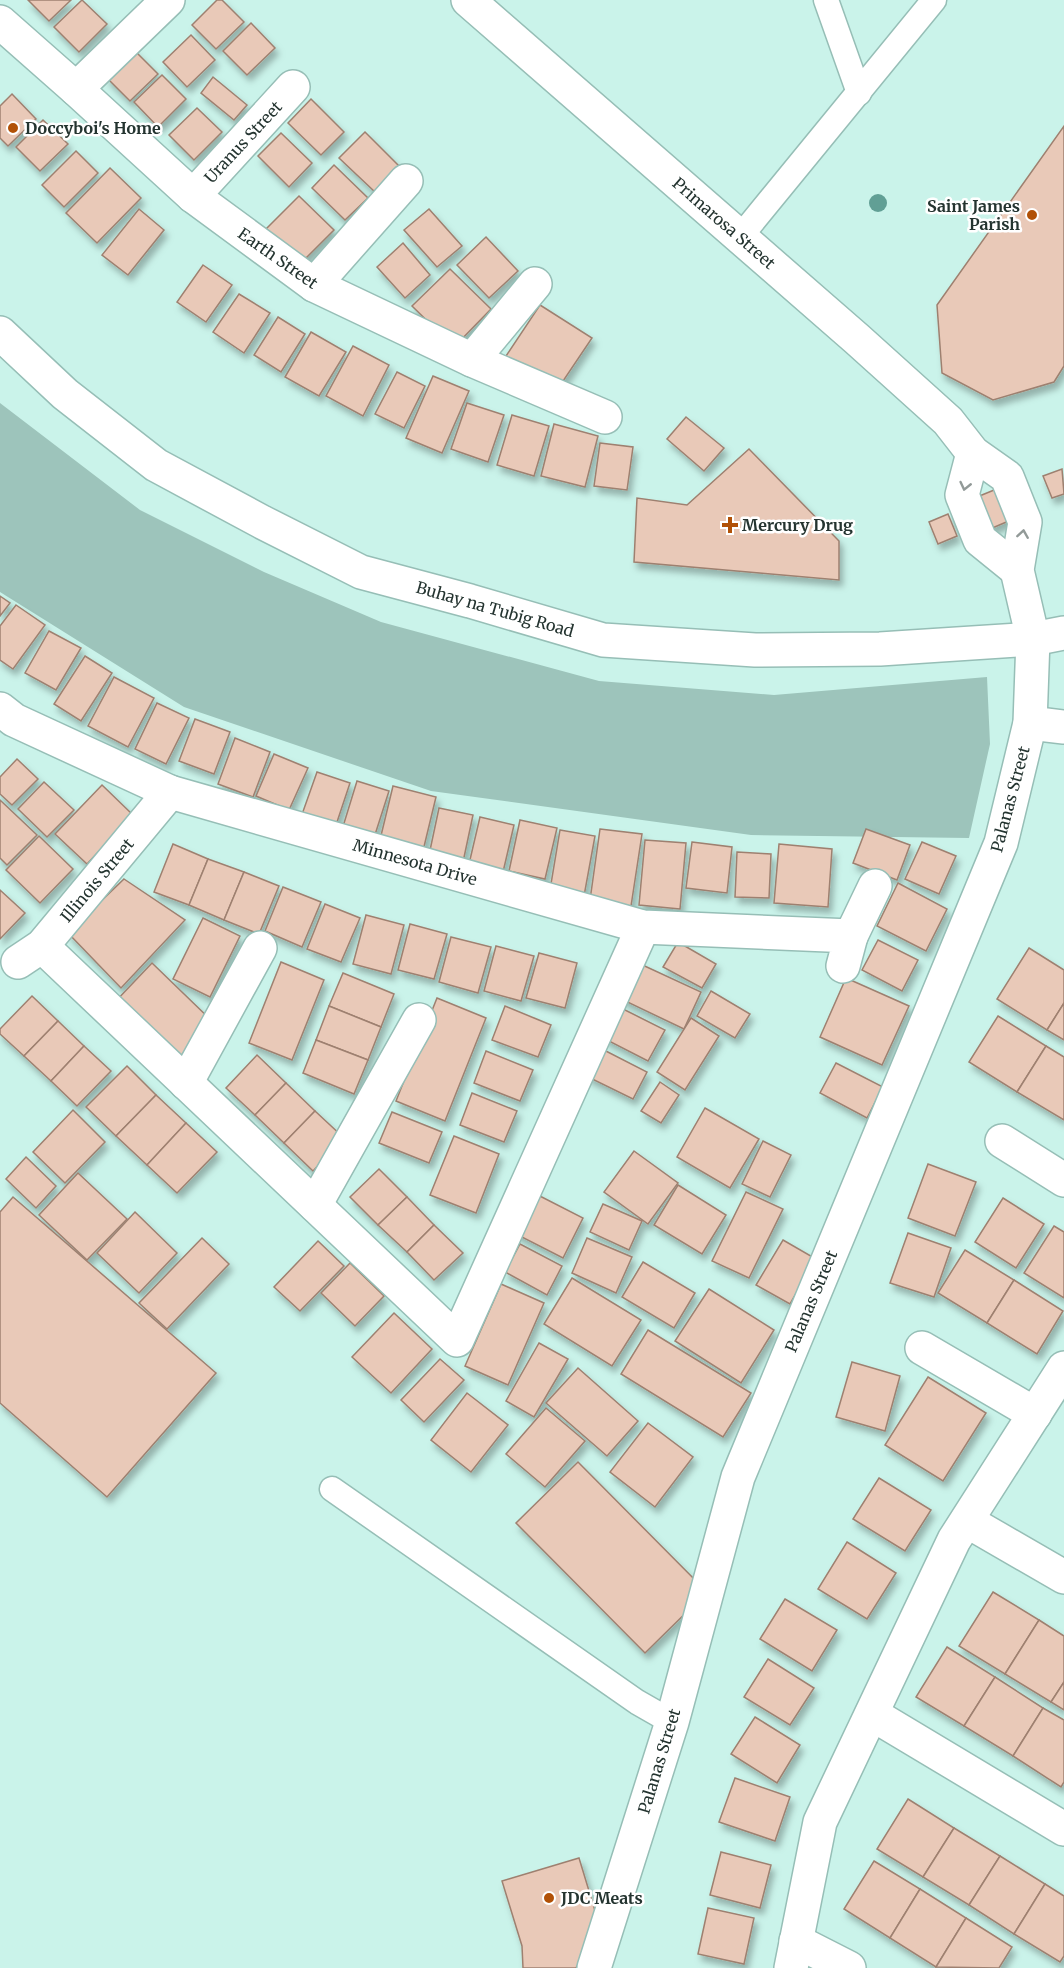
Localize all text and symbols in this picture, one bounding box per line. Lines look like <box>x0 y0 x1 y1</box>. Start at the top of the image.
street label: Uranus Street <box>200 96 287 187</box>
place label: Doccyboi's Home <box>25 118 161 138</box>
marker: Doccyboi's Home <box>6 121 20 135</box>
street label: Primarosa Street <box>669 173 780 274</box>
place label: Saint James Parish <box>927 196 1020 234</box>
marker: Saint James Parish <box>1025 208 1039 222</box>
street label: Earth Street <box>234 223 322 293</box>
one-way arrow <box>959 481 972 491</box>
place label: Mercury Drug <box>742 515 853 535</box>
marker: Mercury Drug <box>723 518 737 532</box>
one-way arrow <box>1016 529 1029 539</box>
street label: Buhay na Tubig Road <box>414 577 577 641</box>
street label: Palanas Street <box>986 743 1034 854</box>
street label: Illinois Street <box>56 833 138 926</box>
street label: Minnesota Drive <box>351 835 479 889</box>
street label: Palanas Street <box>781 1246 842 1355</box>
street label: Palanas Street <box>634 1705 685 1816</box>
place label: JDC Meats <box>560 1888 643 1908</box>
marker: JDC Meats <box>542 1891 556 1905</box>

